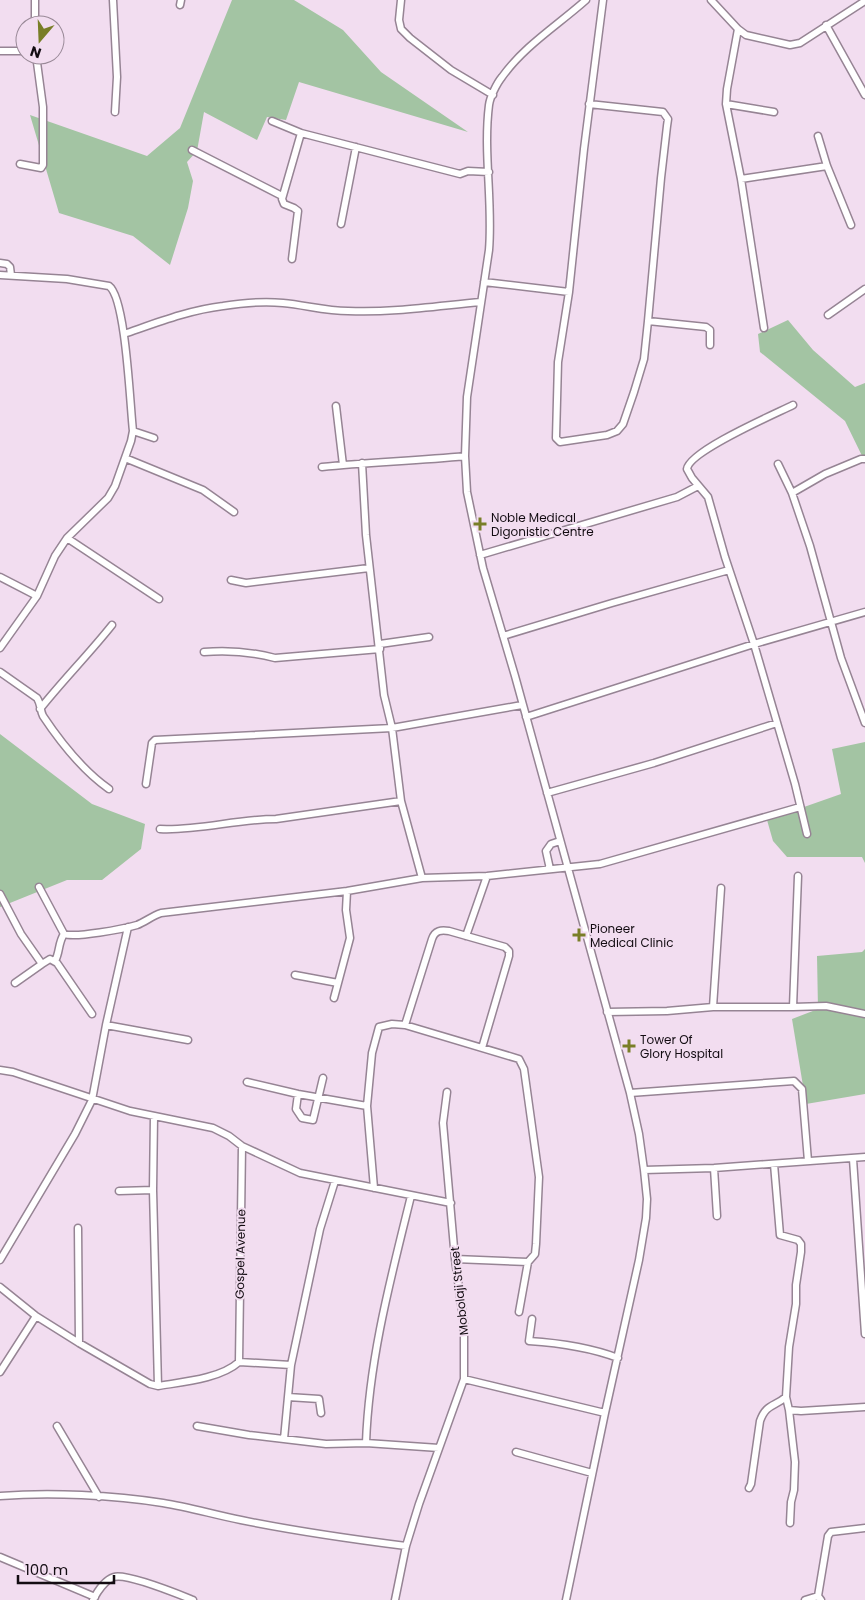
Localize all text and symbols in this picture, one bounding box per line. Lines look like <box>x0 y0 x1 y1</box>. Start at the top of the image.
north arrow <box>15 15 65 65</box>
text: N <box>28 41 44 63</box>
place label: Noble Medical Digonistic Centre <box>491 509 594 540</box>
marker: Noble Medical Digonistic Centre <box>473 517 487 531</box>
place label: Pioneer Medical Clinic <box>590 920 673 951</box>
marker: Pioneer Medical Clinic <box>572 928 586 942</box>
place label: Tower Of Glory Hospital <box>640 1031 723 1062</box>
marker: Tower Of Glory Hospital <box>622 1039 636 1053</box>
street label: Gospel Avenue <box>231 1209 249 1299</box>
street label: Mobolaji Street <box>446 1246 472 1336</box>
scale bar <box>18 1552 114 1584</box>
text: 100 m <box>25 1559 68 1580</box>

